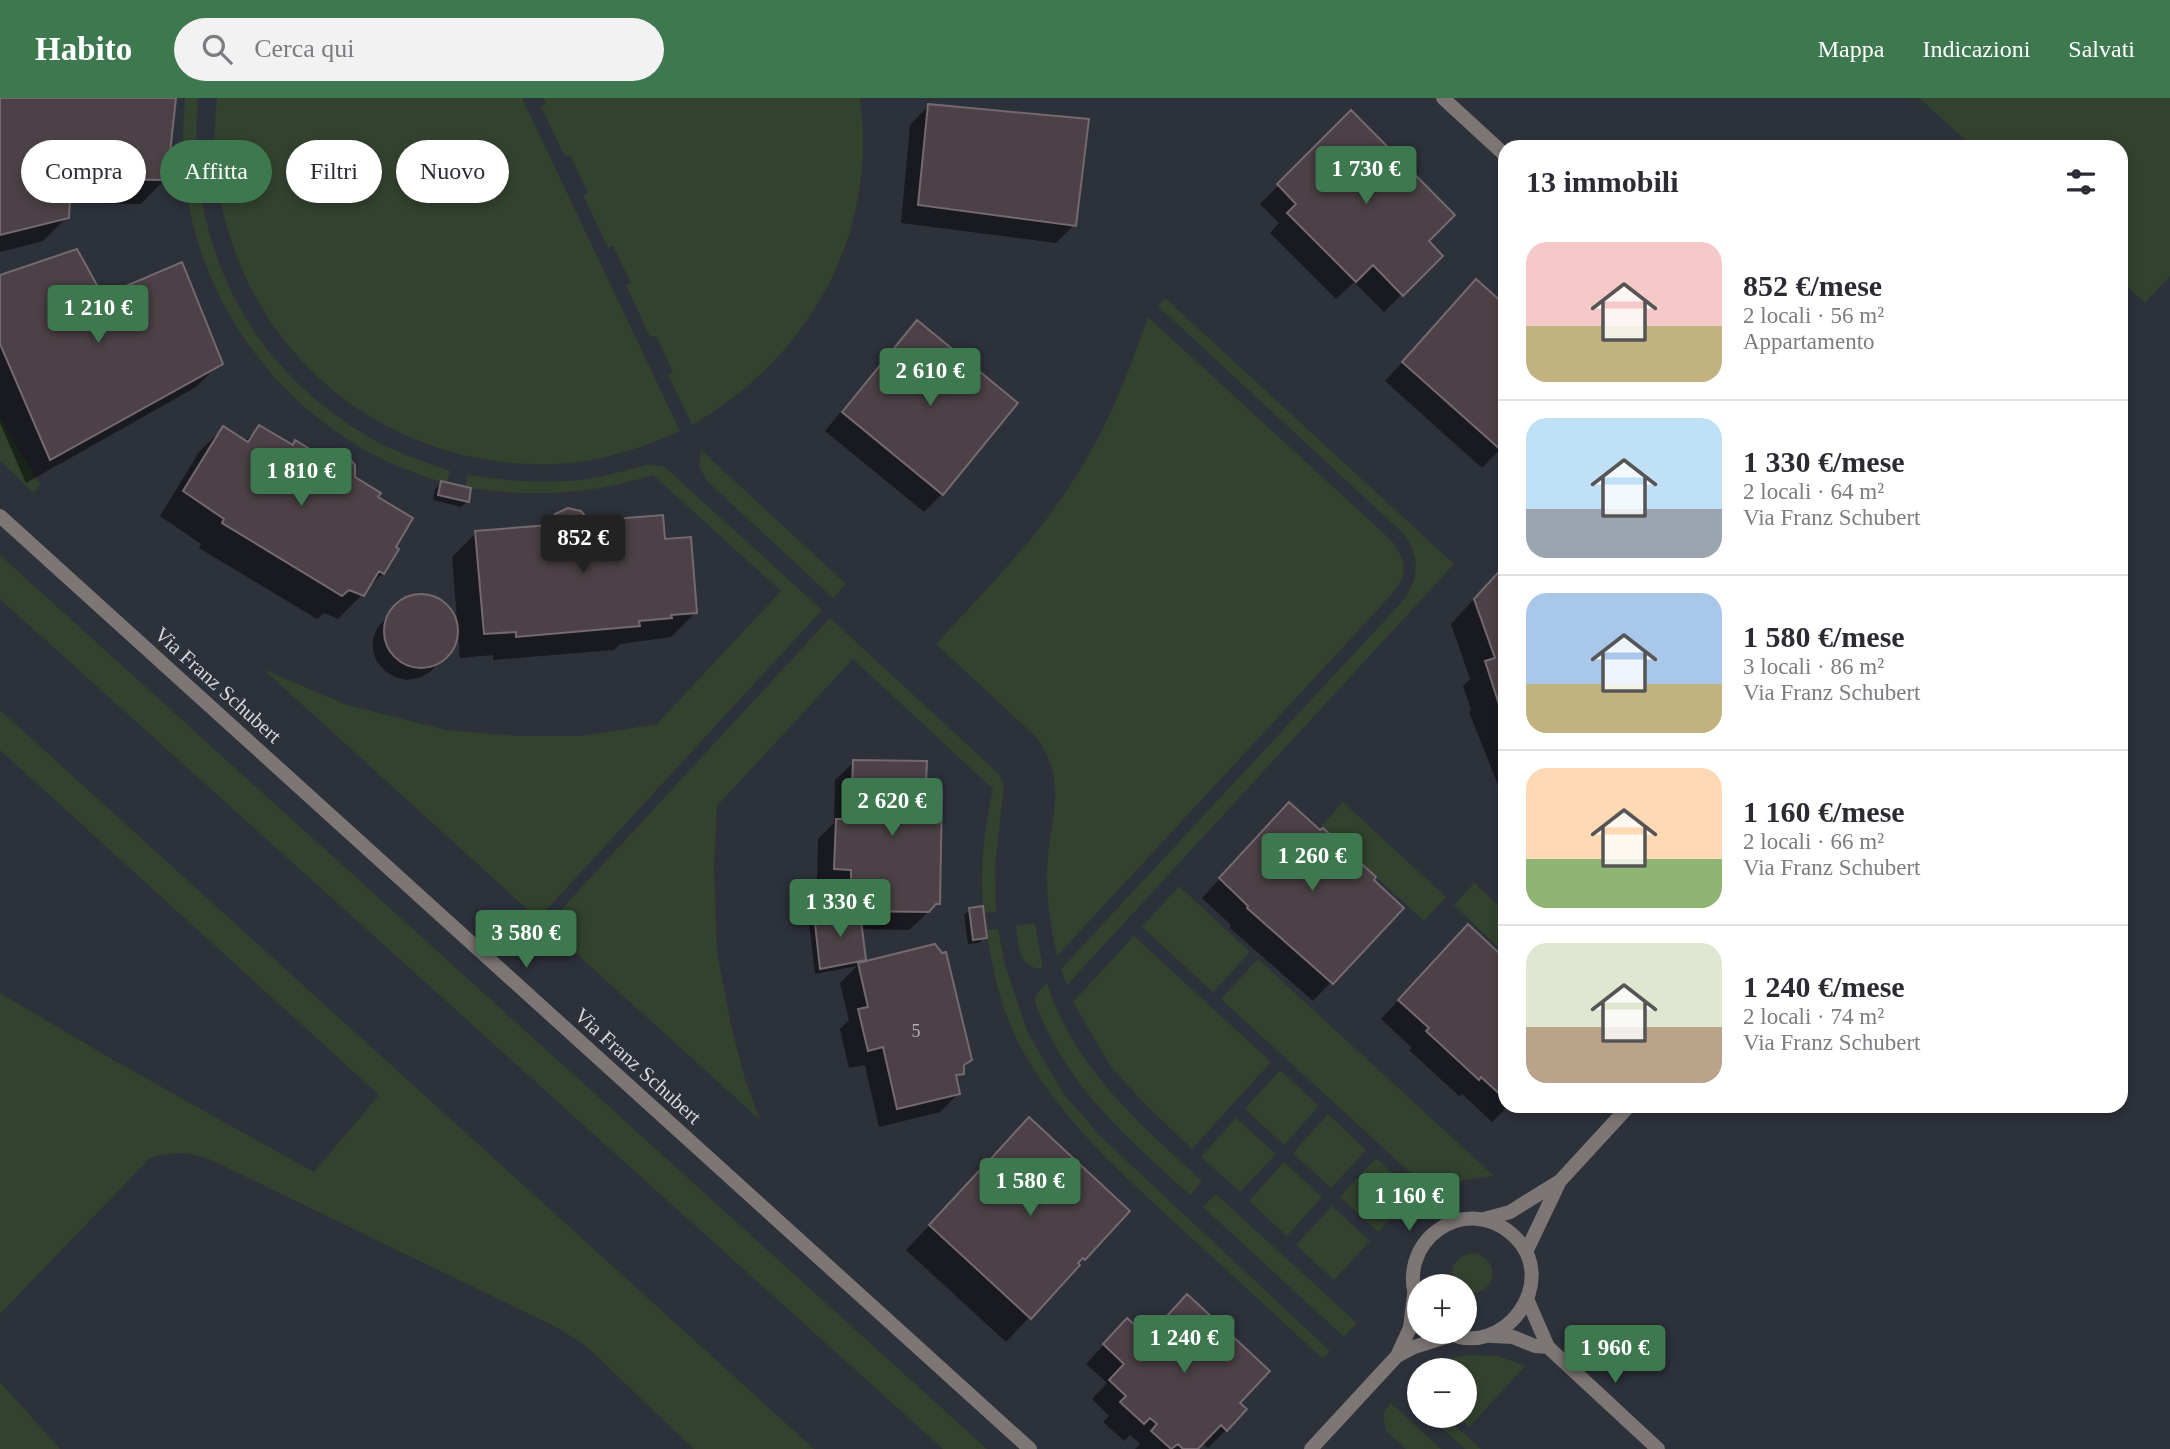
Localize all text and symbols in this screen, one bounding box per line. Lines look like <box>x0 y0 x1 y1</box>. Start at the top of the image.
search box <box>174 18 664 81</box>
icon: search <box>198 30 236 68</box>
text: Habito <box>35 31 132 67</box>
text: Cerca qui <box>254 34 355 63</box>
text: Mappa <box>1818 36 1884 62</box>
text: Indicazioni <box>1922 36 2030 62</box>
text: Salvati <box>2068 36 2135 62</box>
chip: Compra <box>21 140 146 203</box>
chip: Affitta <box>160 140 272 203</box>
chip: Filtri <box>286 140 382 203</box>
chip: Nuovo <box>396 140 509 203</box>
pin: 1 730 € <box>1301 146 1431 206</box>
text: 1 730 € <box>1332 156 1401 181</box>
icon: filters <box>2062 163 2100 201</box>
text: 13 immobili <box>1526 165 1679 198</box>
text: 852 €/mese <box>1743 269 1882 302</box>
icon: home <box>1582 270 1666 354</box>
pin: 1 210 € <box>33 286 163 345</box>
text: 1 210 € <box>64 295 133 320</box>
text: 2 locali · 56 m² <box>1743 303 1884 328</box>
text: Appartamento <box>1743 329 1875 354</box>
pin: 2 610 € <box>865 348 995 408</box>
text: 2 610 € <box>896 358 965 383</box>
text: 1 330 €/mese <box>1743 445 1905 478</box>
icon: home <box>1582 446 1666 530</box>
pin: 1 810 € <box>236 448 366 508</box>
text: 1 810 € <box>267 458 336 483</box>
text: 2 locali · 64 m² <box>1743 479 1884 504</box>
text: Via Franz Schubert <box>1743 505 1920 530</box>
pin: 852 € <box>534 516 632 575</box>
text: 852 € <box>557 525 609 550</box>
text: 1 580 €/mese <box>1743 620 1905 653</box>
icon: home <box>1582 621 1666 705</box>
street label: Via Franz Schubert <box>150 622 286 748</box>
text: 3 locali · 86 m² <box>1743 654 1884 679</box>
text: Via Franz Schubert <box>1743 680 1920 705</box>
pin: 2 620 € <box>827 778 957 838</box>
text: 2 620 € <box>858 788 927 813</box>
text: 1 160 €/mese <box>1743 795 1905 828</box>
icon: home <box>1582 796 1666 880</box>
text: 2 locali · 66 m² <box>1743 829 1884 854</box>
pin: 1 260 € <box>1247 834 1377 893</box>
text: 1 260 € <box>1278 843 1347 868</box>
text: Via Franz Schubert <box>1743 855 1920 880</box>
pin: 1 330 € <box>775 880 905 939</box>
text: 1 330 € <box>806 889 875 914</box>
pin: 3 580 € <box>461 910 591 970</box>
text: 3 580 € <box>492 920 561 945</box>
text: 1 240 €/mese <box>1743 970 1905 1003</box>
icon: home <box>1582 971 1666 1055</box>
street label: Via Franz Schubert <box>570 1003 706 1129</box>
text: 2 locali · 74 m² <box>1743 1004 1884 1029</box>
house number: 5 <box>912 1021 921 1041</box>
text: Via Franz Schubert <box>1743 1030 1920 1055</box>
pin: 1 580 € <box>965 1158 1095 1218</box>
text: 1 580 € <box>996 1168 1065 1193</box>
pin: 1 160 € <box>1344 1174 1474 1233</box>
text: 1 160 € <box>1375 1183 1444 1208</box>
map controls <box>1407 1274 1477 1428</box>
button: + <box>1407 1274 1477 1344</box>
pin: 1 240 € <box>1119 1316 1249 1375</box>
text: 1 240 € <box>1150 1325 1219 1350</box>
pin: 1 960 € <box>1550 1326 1680 1385</box>
text: 1 960 € <box>1581 1335 1650 1360</box>
button: − <box>1407 1358 1477 1428</box>

